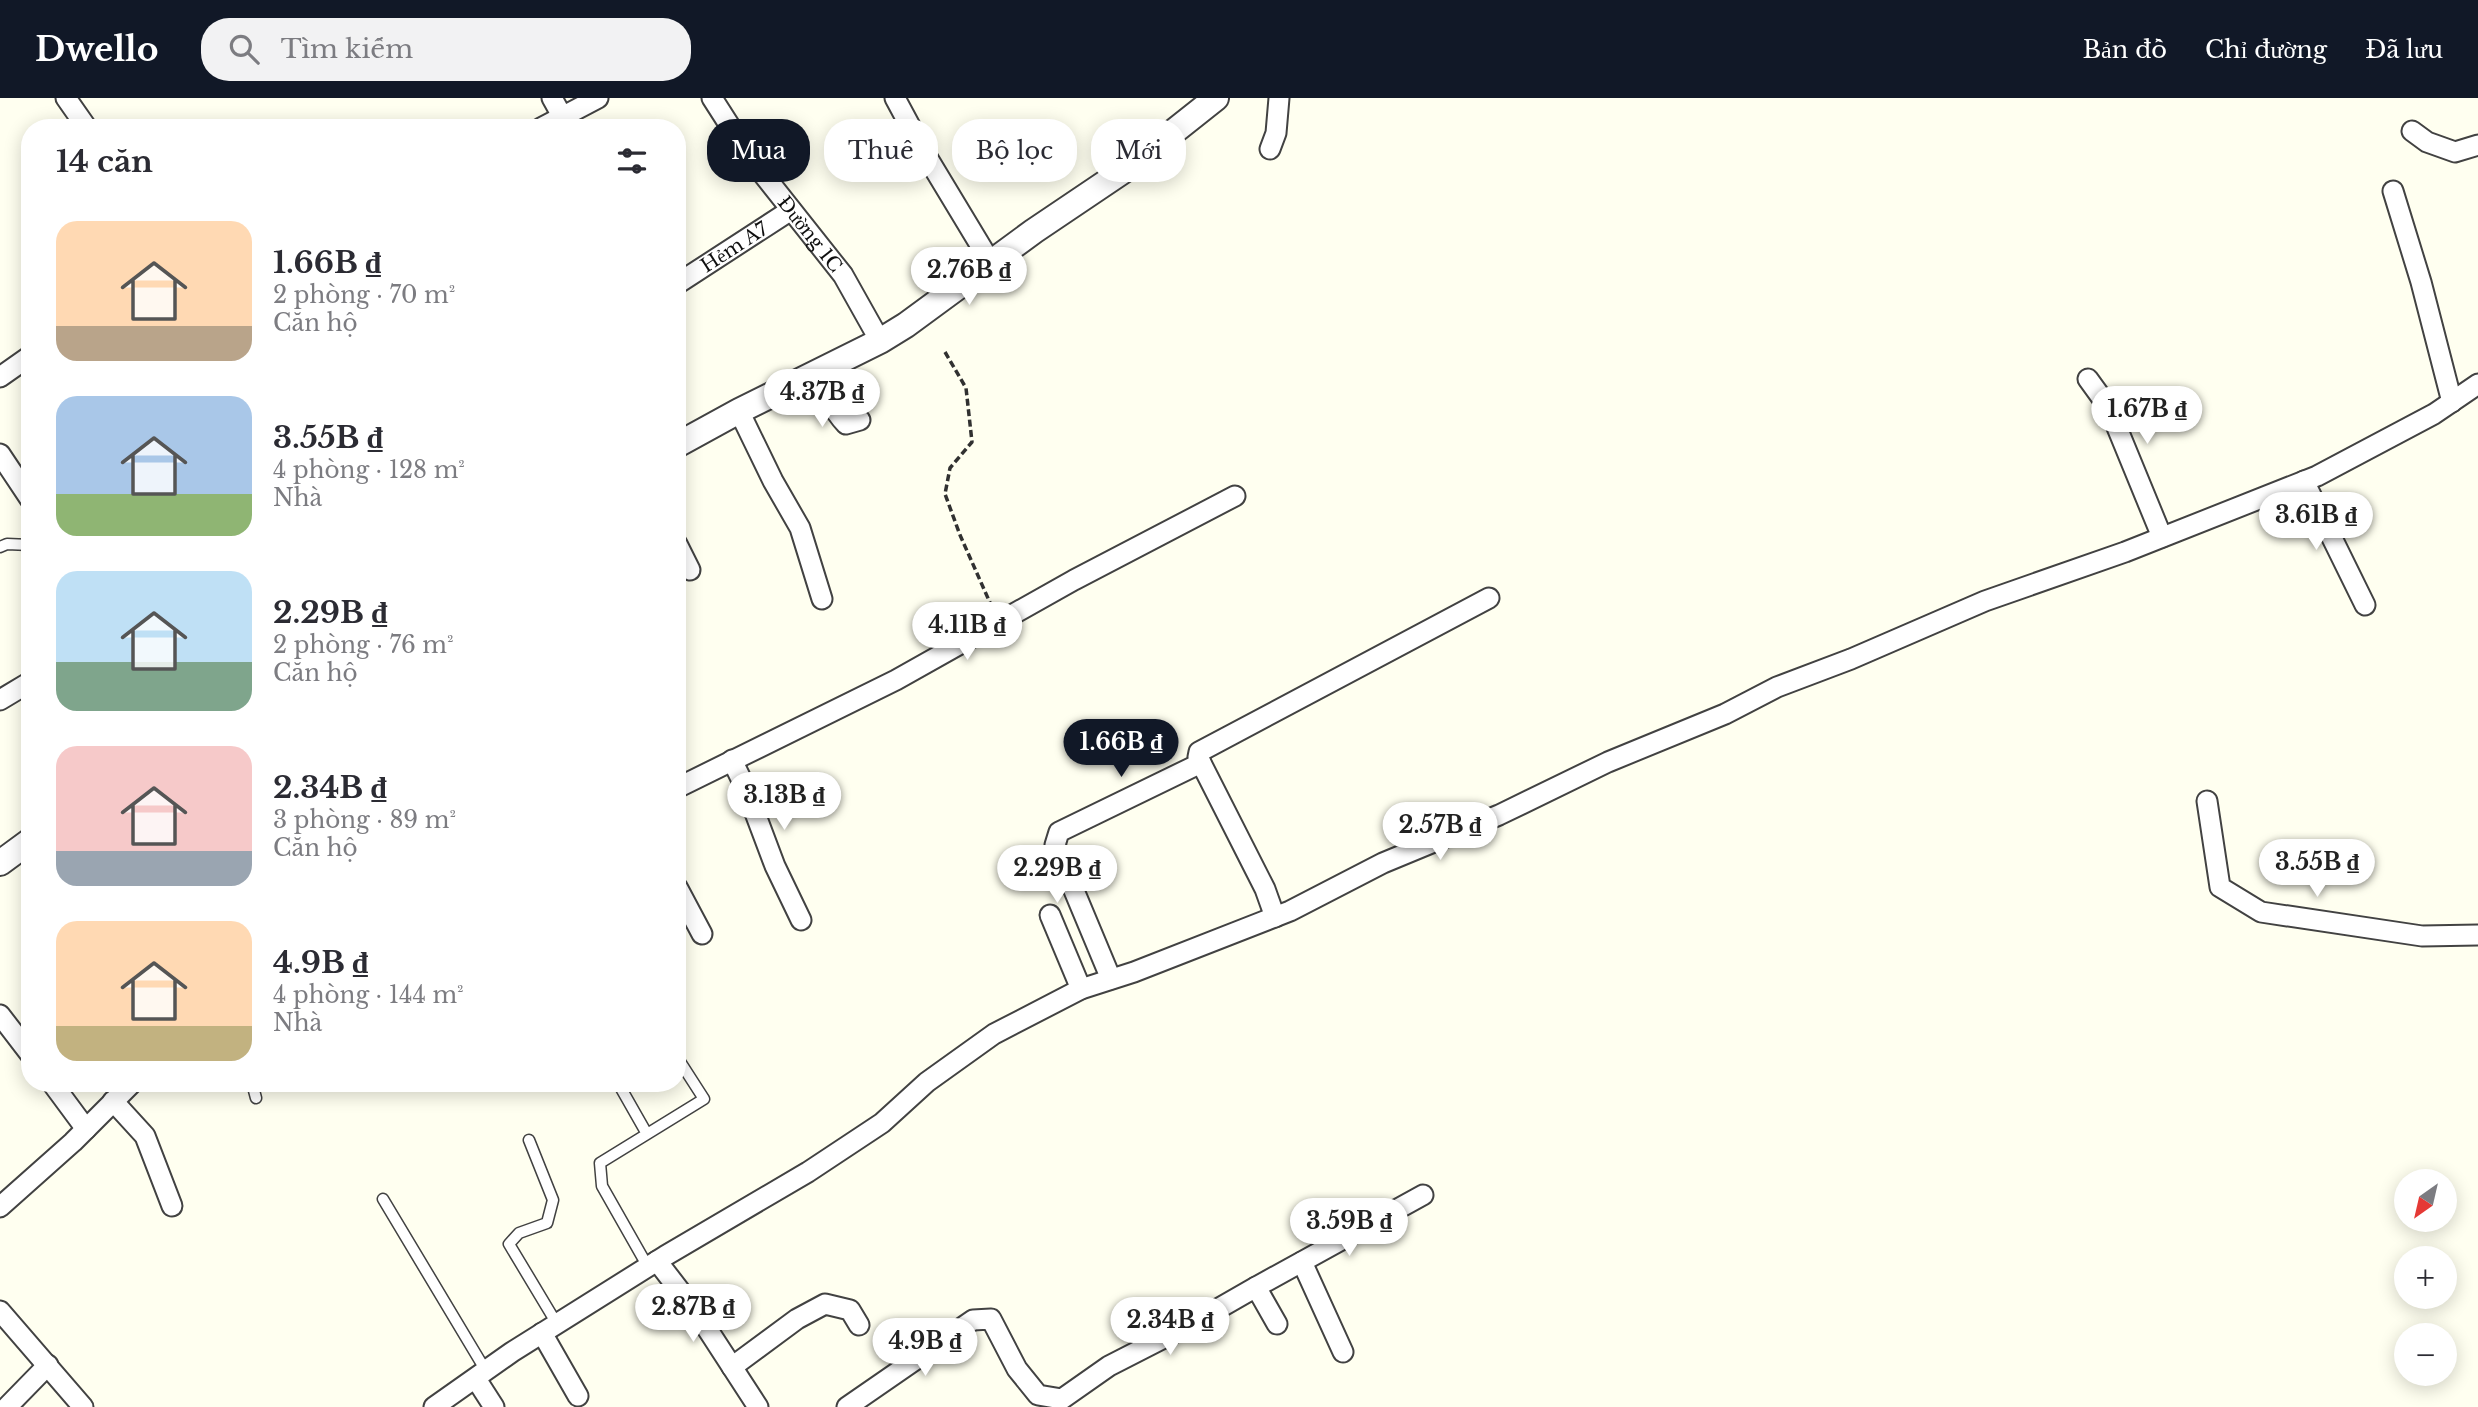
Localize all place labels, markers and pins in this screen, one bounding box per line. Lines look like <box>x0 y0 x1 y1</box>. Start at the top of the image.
pin: 2.76B ₫ <box>904 248 1034 307</box>
pin: 4.37B ₫ <box>757 370 887 429</box>
pin: 1.67B ₫ <box>2082 386 2212 446</box>
pin: 3.61B ₫ <box>2251 492 2381 552</box>
pin: 4.11B ₫ <box>902 602 1032 662</box>
pin: 1.66B ₫ <box>1056 720 1186 779</box>
pin: 3.13B ₫ <box>719 772 849 832</box>
pin: 2.57B ₫ <box>1375 802 1505 862</box>
pin: 3.55B ₫ <box>2252 840 2382 899</box>
pin: 2.29B ₫ <box>992 846 1122 905</box>
pin: 3.59B ₫ <box>1284 1198 1414 1258</box>
pin: 2.87B ₫ <box>628 1284 758 1344</box>
pin: 2.34B ₫ <box>1105 1298 1235 1357</box>
pin: 4.9B ₫ <box>868 1318 982 1378</box>

